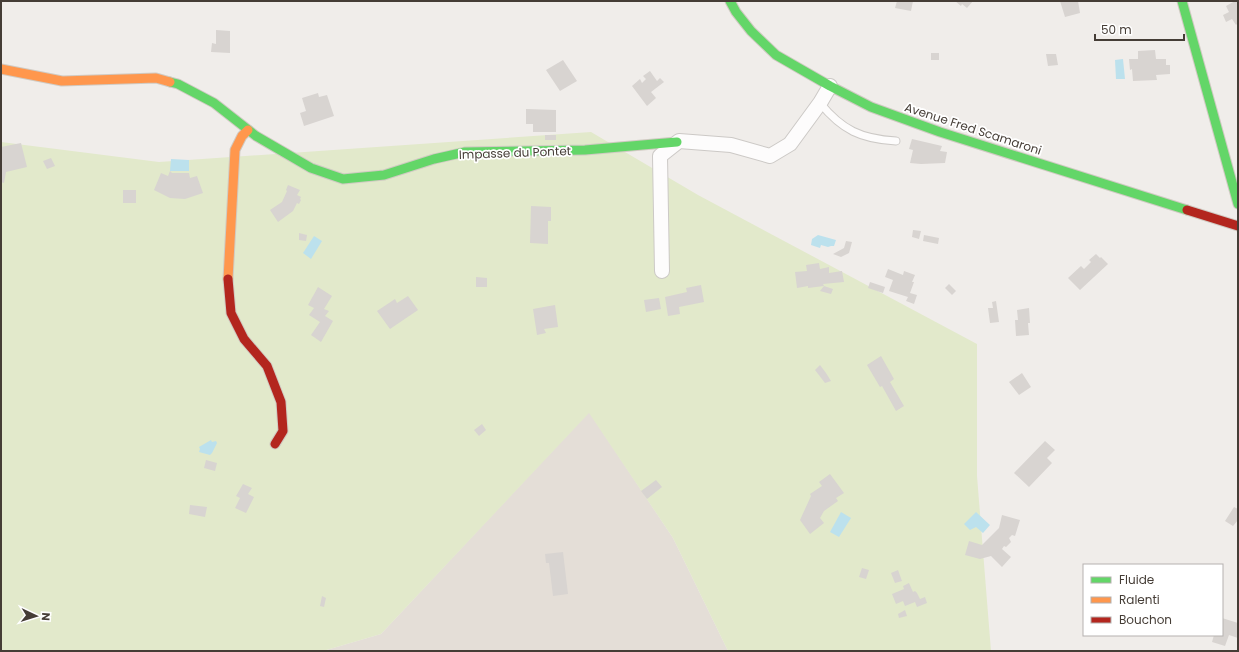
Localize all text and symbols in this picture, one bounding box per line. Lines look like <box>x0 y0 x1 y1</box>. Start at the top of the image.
scale bar <box>1095 16 1184 42</box>
text: 50 m <box>1101 21 1132 38</box>
street label: Avenue Fred Scamaroni <box>902 98 1044 159</box>
street label: Impasse du Pontet <box>459 142 571 163</box>
legend <box>1083 564 1223 636</box>
text: Fluide <box>1119 571 1154 588</box>
text: Ralenti <box>1119 591 1160 608</box>
north arrow <box>16 596 56 636</box>
text: Bouchon <box>1119 611 1172 628</box>
text: N <box>38 612 54 621</box>

